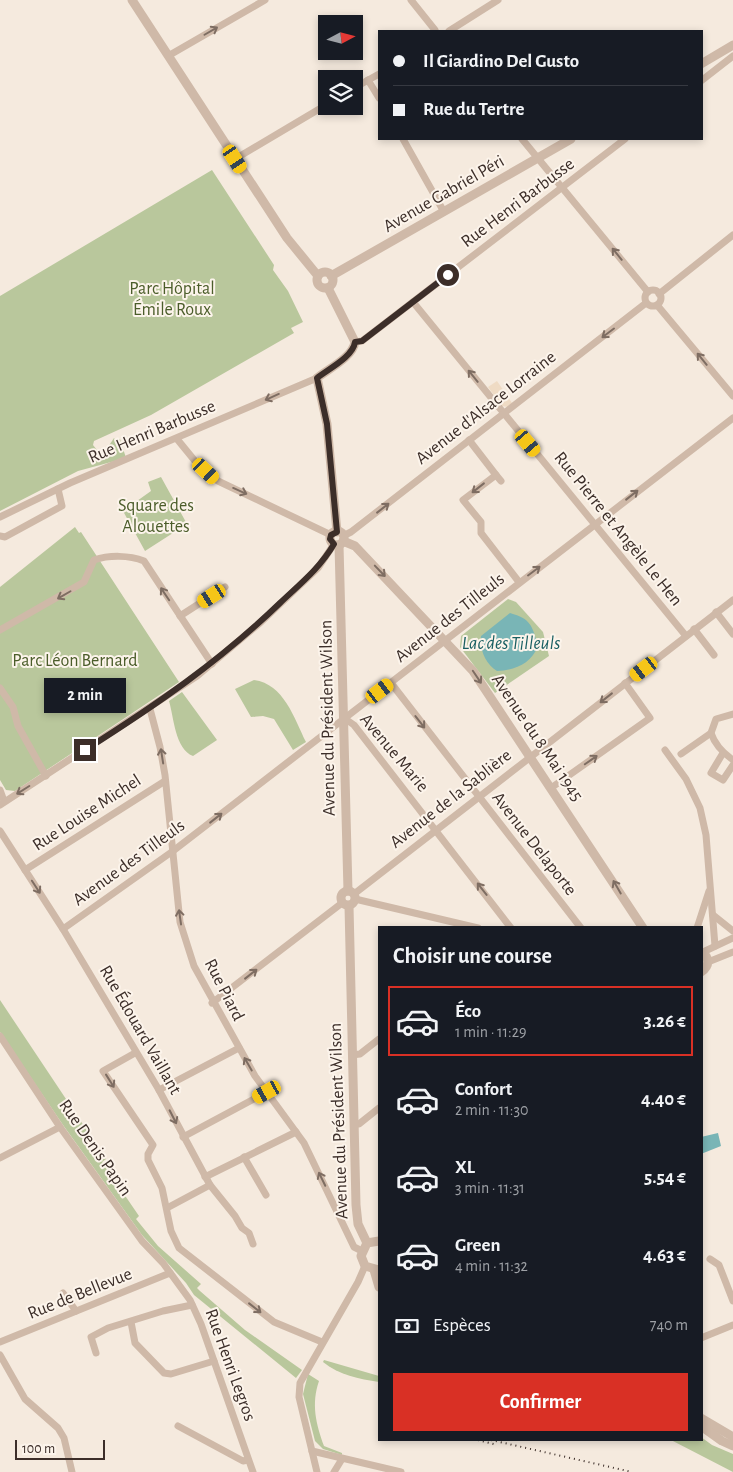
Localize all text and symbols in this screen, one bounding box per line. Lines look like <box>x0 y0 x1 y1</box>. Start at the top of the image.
north arrow <box>318 15 362 60</box>
map controls <box>318 15 363 115</box>
one-way arrow <box>203 26 217 36</box>
text: Il Giardino Del Gusto <box>423 52 579 71</box>
button: layers <box>318 70 363 115</box>
text: Rue du Tertre <box>423 100 524 119</box>
car <box>220 142 249 176</box>
street label: Avenue Gabriel Péri <box>380 152 508 236</box>
street label: Rue Henri Barbusse <box>458 155 578 251</box>
one-way arrow <box>611 248 622 261</box>
route start <box>437 264 459 286</box>
park label: Parc Hôpital Émile Roux <box>129 280 215 319</box>
one-way arrow <box>602 328 615 339</box>
street label: Avenue d'Alsace Lorraine <box>413 348 559 468</box>
one-way arrow <box>697 352 708 365</box>
one-way arrow <box>467 370 478 383</box>
one-way arrow <box>265 393 280 403</box>
street label: Rue Henri Barbusse <box>86 397 218 467</box>
car <box>512 427 543 459</box>
street label: Rue Pierre et Angèle Le Hen <box>550 449 686 609</box>
car <box>189 455 222 487</box>
one-way arrow <box>472 483 485 494</box>
one-way arrow <box>232 487 247 497</box>
one-way arrow <box>626 490 639 501</box>
park label: Square des Alouettes <box>118 497 194 536</box>
one-way arrow <box>376 502 389 513</box>
one-way arrow <box>374 565 386 578</box>
one-way arrow <box>527 566 541 576</box>
street label: Avenue des Tilleuls <box>392 570 508 666</box>
car <box>195 582 228 610</box>
one-way arrow <box>160 587 171 601</box>
one-way arrow <box>57 590 72 600</box>
street label: Avenue du Président Wilson <box>317 620 339 816</box>
water label: Lac des Tilleuls <box>462 634 560 653</box>
park label: Parc Léon Bernard <box>12 652 138 670</box>
car <box>627 654 660 684</box>
one-way arrow <box>472 670 482 684</box>
street label: Avenue du 8 Mai 1945 <box>488 671 586 805</box>
car <box>363 676 396 706</box>
callout: 2 min <box>44 678 126 712</box>
text: 2 min <box>67 687 103 703</box>
one-way arrow <box>600 692 613 703</box>
street label: Avenue Marie <box>356 710 432 796</box>
one-way arrow <box>415 715 426 728</box>
route end <box>74 739 96 761</box>
street label: Avenue de la Sablière <box>387 746 515 852</box>
one-way arrow <box>156 748 166 764</box>
one-way arrow <box>583 755 597 765</box>
street label: Rue Louise Michel <box>30 771 144 855</box>
one-way arrow <box>17 785 31 795</box>
street label: Avenue Delaporte <box>488 789 580 899</box>
one-way arrow <box>209 812 222 823</box>
street label: Avenue des Tilleuls <box>70 817 188 909</box>
one-way arrow <box>31 880 41 894</box>
one-way arrow <box>611 880 621 894</box>
one-way arrow <box>477 883 488 896</box>
one-way arrow <box>175 909 185 925</box>
text: Choisir une course <box>393 945 552 967</box>
street label: Rue Piard <box>201 956 247 1024</box>
street label: Rue Édouard Vaillant <box>96 961 187 1098</box>
one-way arrow <box>244 968 257 979</box>
icon: car <box>395 999 440 1044</box>
text: Éco <box>455 1002 481 1021</box>
text: 3.26 € <box>644 1012 686 1031</box>
street label: Avenue du Président Wilson <box>327 1023 351 1219</box>
text: 1 min · 11:29 <box>455 1024 527 1040</box>
one-way arrow <box>242 1057 252 1071</box>
one-way arrow <box>105 1074 115 1088</box>
icon: car <box>395 1077 440 1122</box>
car <box>250 1078 283 1106</box>
text: Confort <box>455 1080 512 1099</box>
text: 4.40 € <box>641 1090 686 1109</box>
street label: Rue Denis Papin <box>55 1096 135 1200</box>
text: 2 min · 11:30 <box>455 1102 529 1118</box>
one-way arrow <box>169 1109 178 1124</box>
icon: car <box>395 1155 440 1200</box>
text: XL <box>455 1158 475 1177</box>
text: 5.54 € <box>644 1168 686 1187</box>
one-way arrow <box>317 1172 326 1187</box>
text: 3 min · 11:31 <box>455 1180 525 1196</box>
icon: car <box>395 1233 440 1278</box>
text: Green <box>455 1236 501 1255</box>
text: 4.63 € <box>643 1246 686 1265</box>
text: 4 min · 11:32 <box>455 1258 528 1274</box>
street label: Rue de Bellevue <box>25 1265 135 1323</box>
one-way arrow <box>249 1302 262 1313</box>
street label: Rue Henri Legros <box>201 1306 259 1424</box>
icon: cash <box>393 1312 421 1340</box>
text: Espèces <box>433 1316 491 1335</box>
text: 740 m <box>650 1317 688 1333</box>
button: Confirmer <box>393 1373 688 1431</box>
scale bar <box>15 1437 105 1460</box>
text: 100 m <box>22 1442 55 1456</box>

